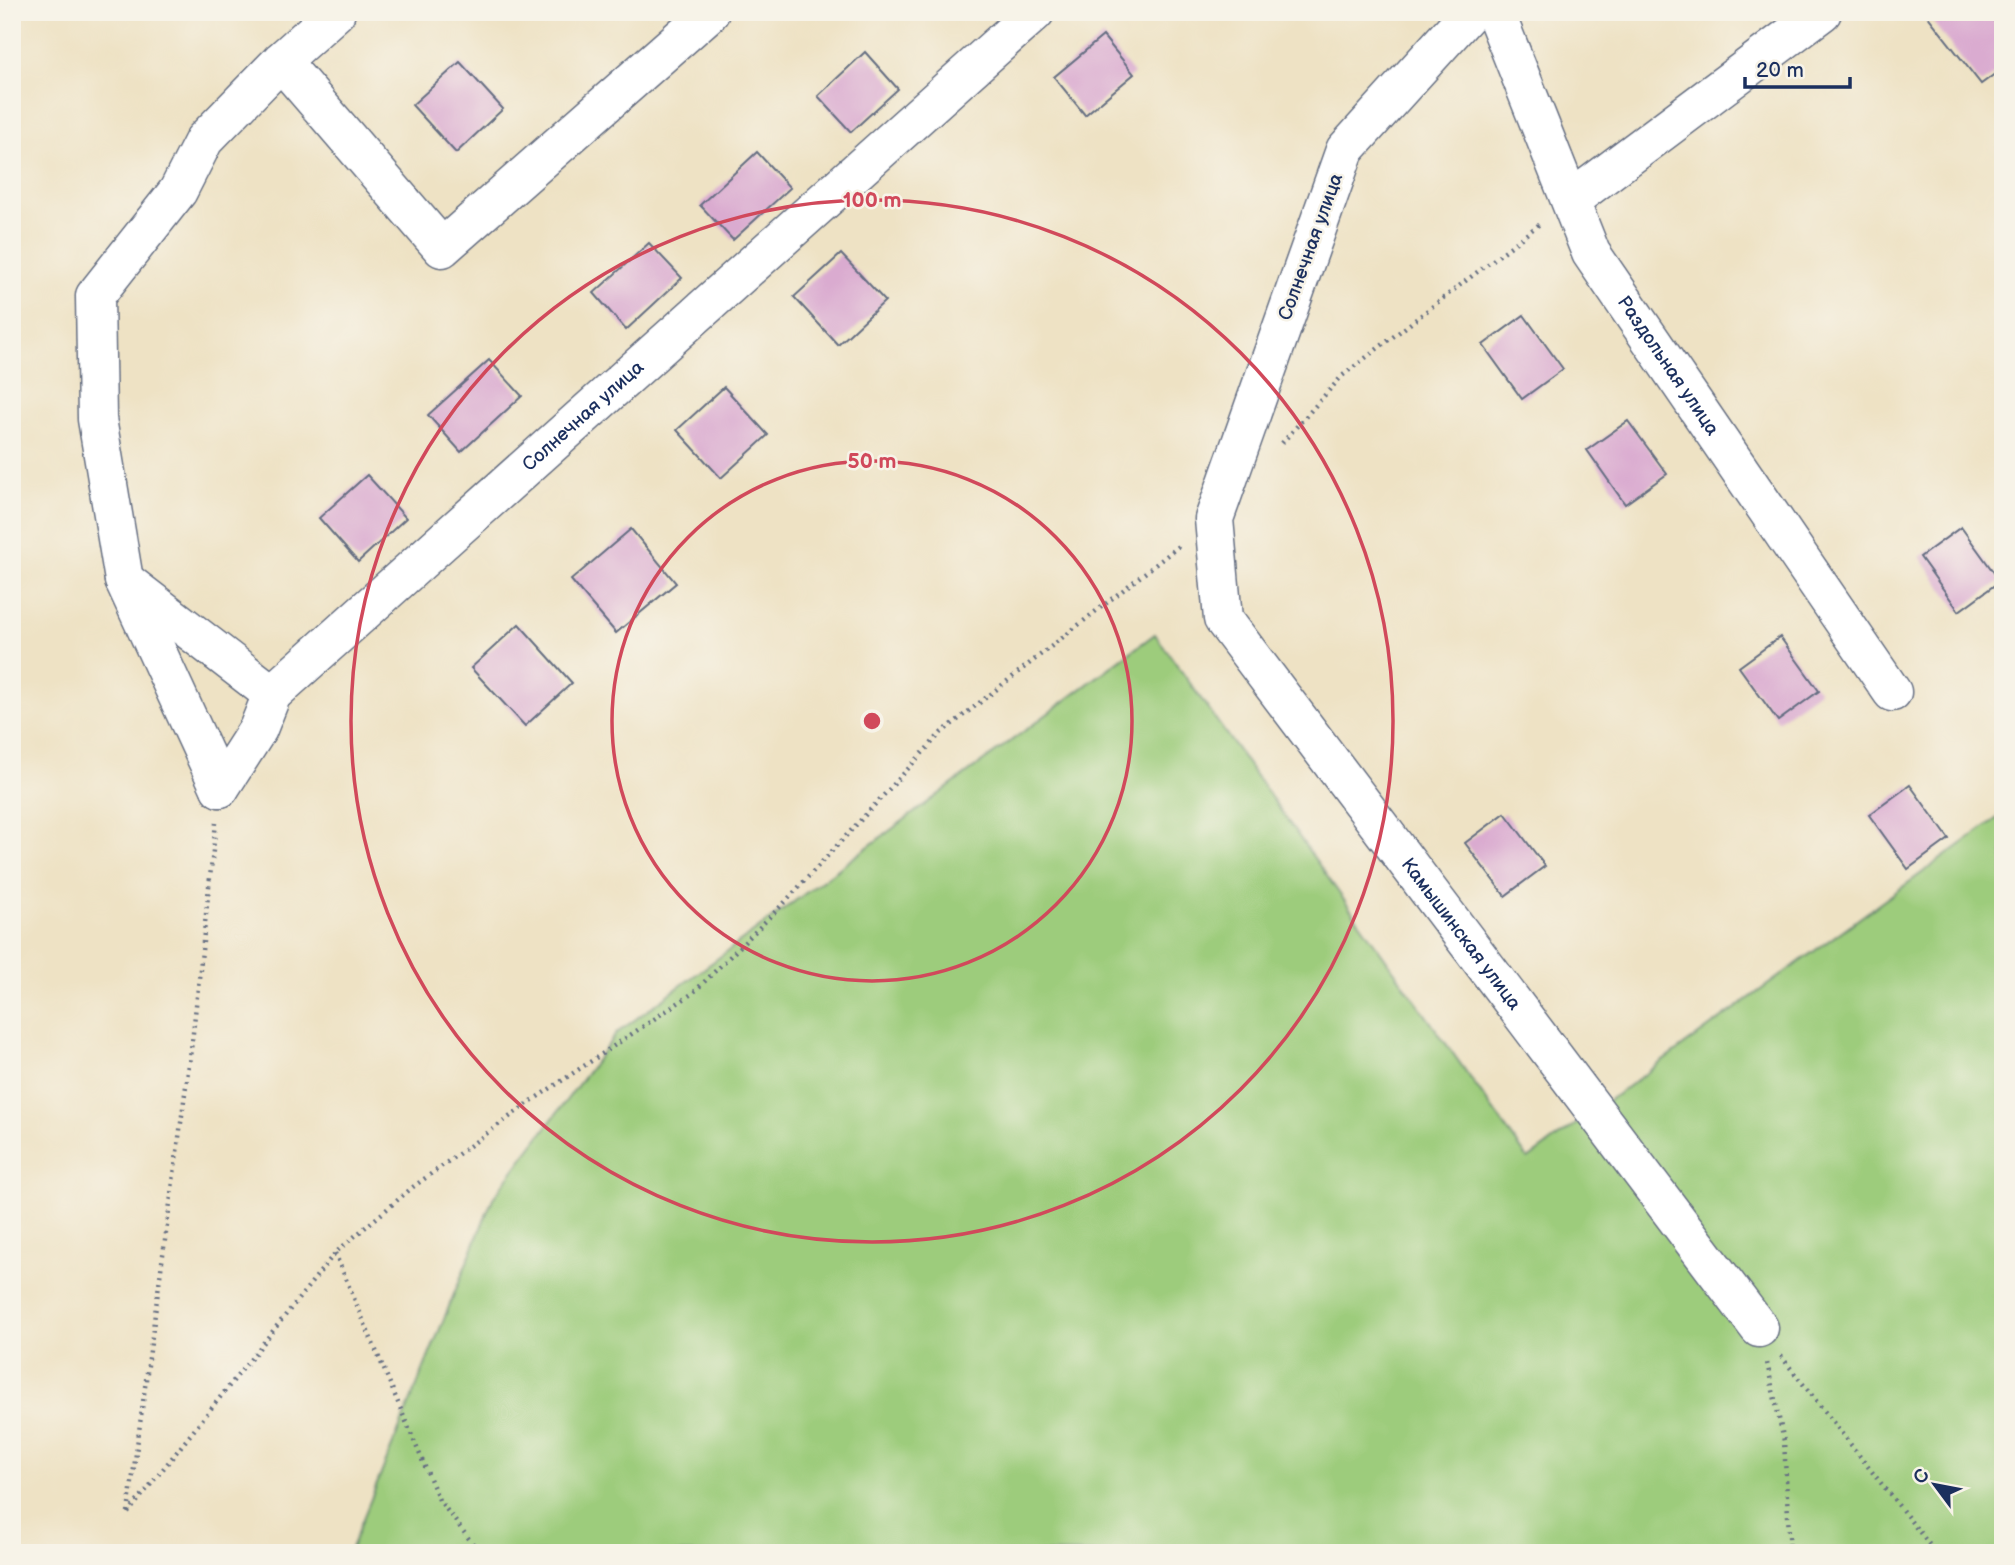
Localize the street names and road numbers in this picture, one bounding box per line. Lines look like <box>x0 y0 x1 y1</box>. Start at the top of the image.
street label: Солнечная улица <box>1274 170 1348 324</box>
street label: Раздольная улица <box>1612 291 1724 440</box>
street label: Солнечная улица <box>518 356 648 476</box>
street label: Камышинская улица <box>1396 853 1526 1014</box>

